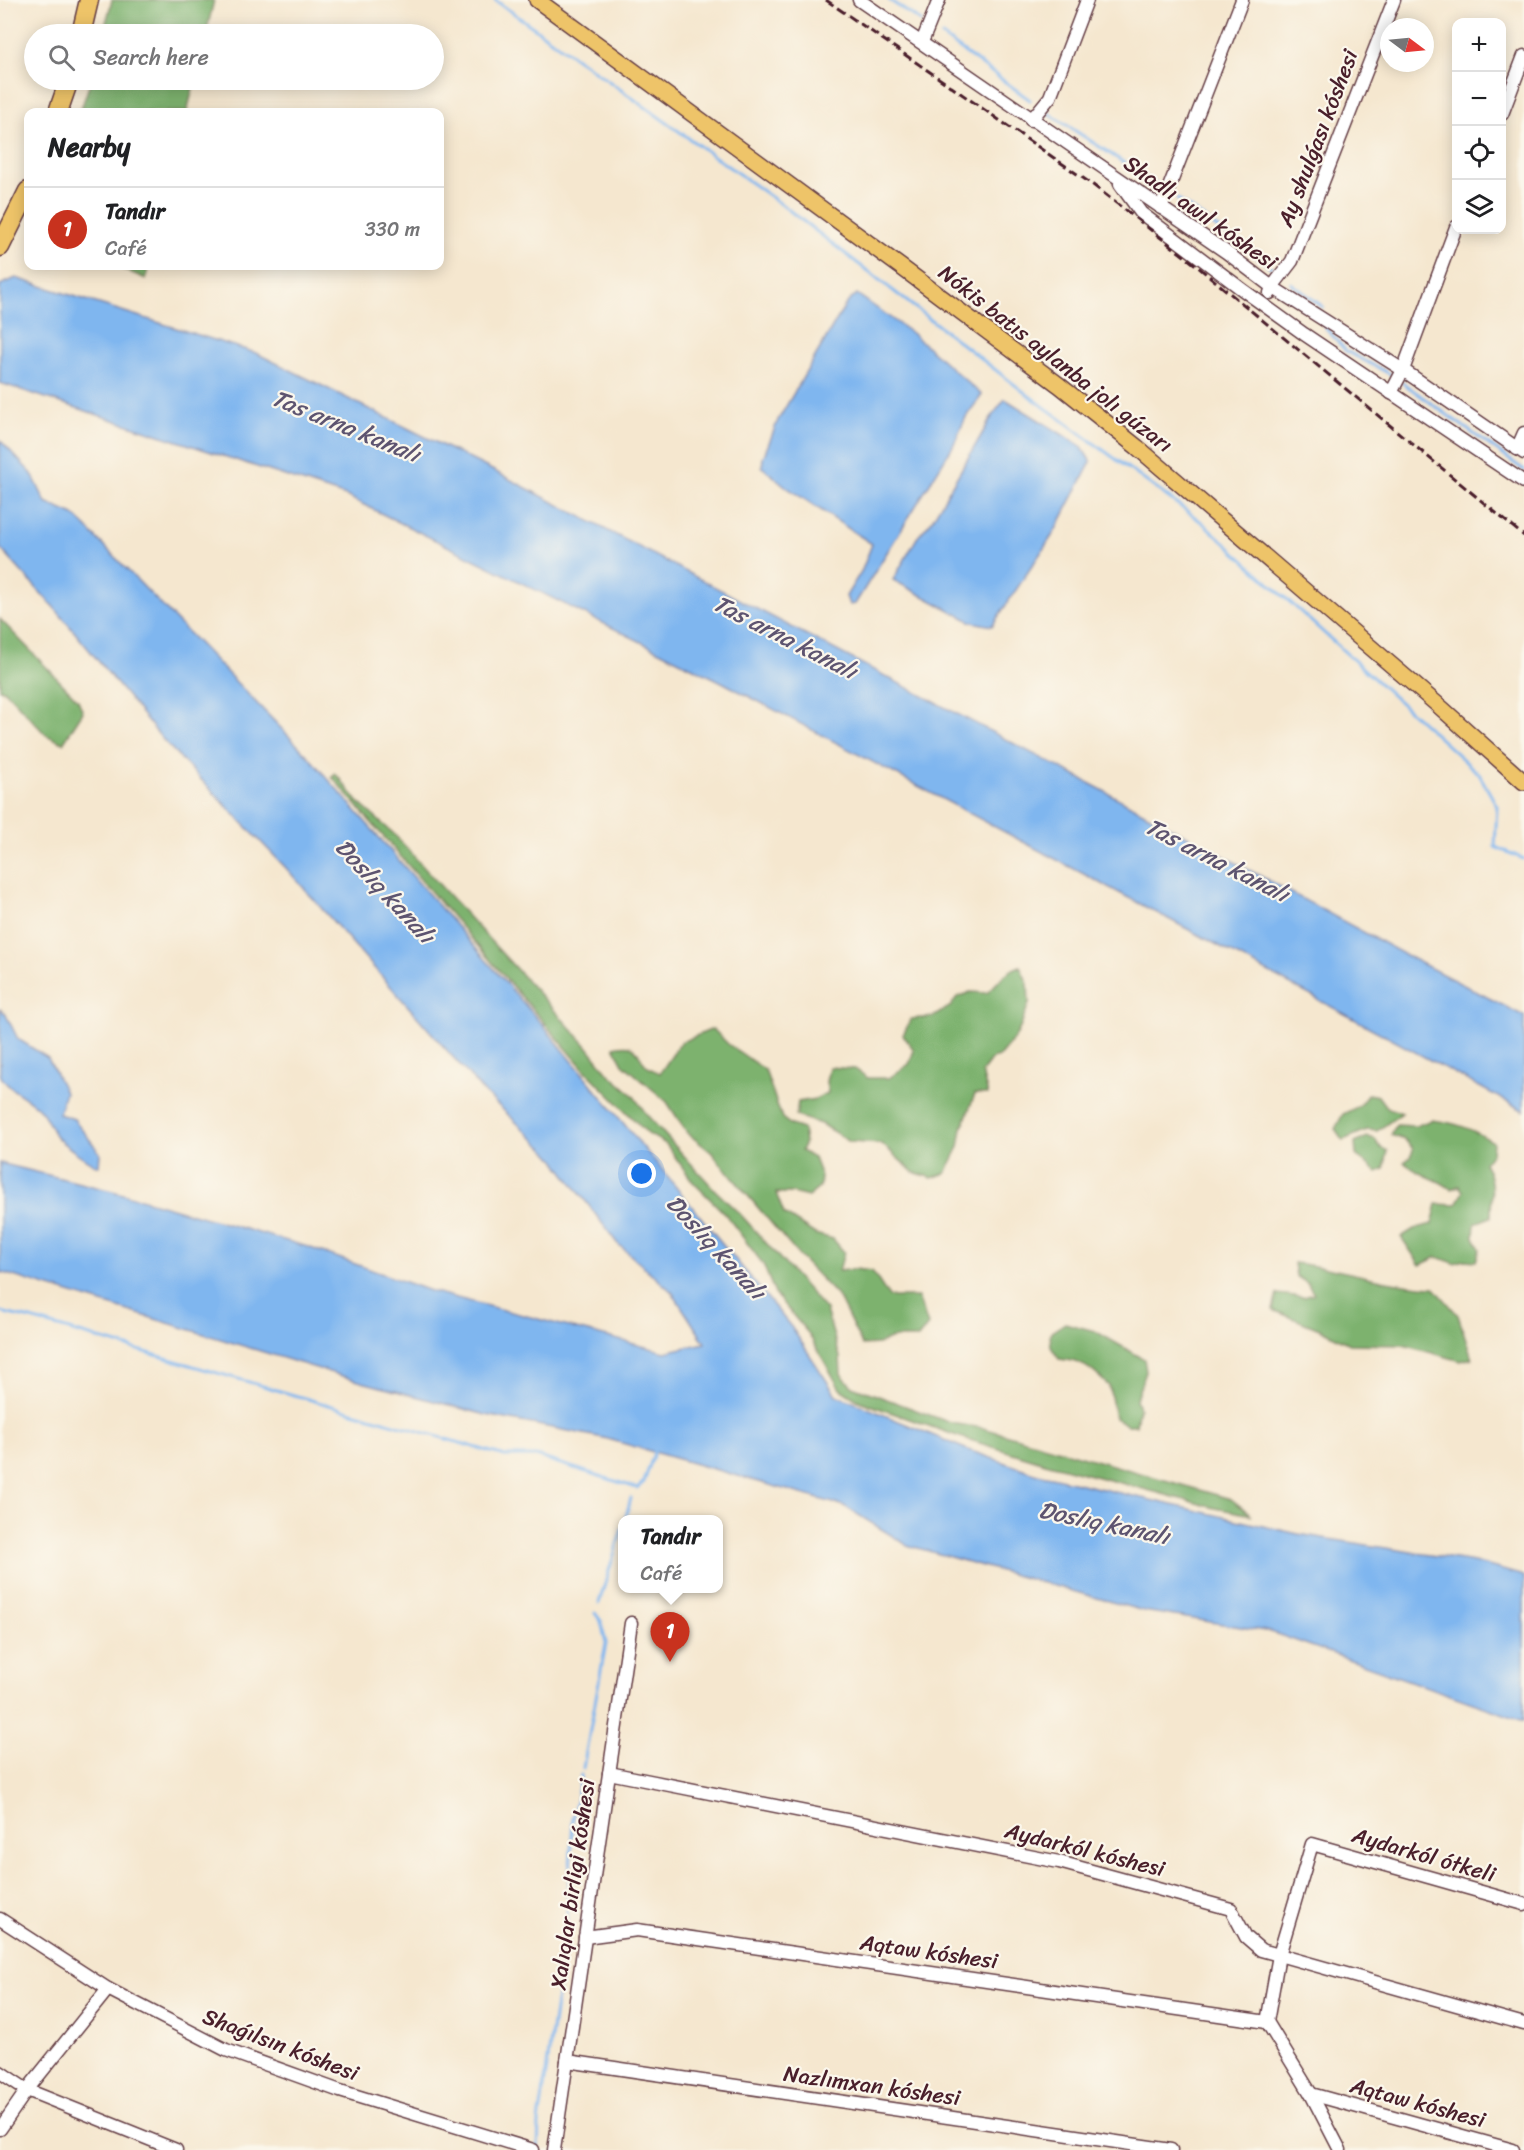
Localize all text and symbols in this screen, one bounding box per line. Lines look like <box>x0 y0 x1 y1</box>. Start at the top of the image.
north arrow <box>1380 18 1434 72</box>
map controls <box>1452 18 1506 234</box>
button: + <box>1452 18 1506 72</box>
search box <box>24 24 444 90</box>
text: Search here <box>93 38 209 77</box>
icon: search <box>45 41 78 74</box>
street label: Ay shulǵası kóshesi <box>1265 43 1370 234</box>
button: − <box>1452 72 1506 126</box>
text: Nearby <box>48 124 130 170</box>
button: locate <box>1452 126 1506 180</box>
street label: Shadlı awıl kóshesi <box>1115 144 1287 281</box>
button: layers <box>1452 180 1506 234</box>
text: Tandır <box>105 192 165 231</box>
text: 1 <box>63 212 72 247</box>
text: 330 m <box>365 212 420 247</box>
text: Café <box>105 231 147 266</box>
street label: Nókis batıs aylanba jolı gúzarı <box>930 254 1182 463</box>
water label: Tas arna kanalı <box>265 377 429 476</box>
water label: Tas arna kanalı <box>706 583 867 692</box>
water label: Tas arna kanalı <box>1138 806 1299 915</box>
water label: Doslıq kanalı <box>325 828 447 955</box>
your location <box>627 1159 656 1188</box>
water label: Doslıq kanalı <box>656 1184 778 1311</box>
water label: Doslıq kanalı <box>1035 1489 1175 1558</box>
popup <box>618 1515 723 1593</box>
text: Tandır <box>641 1517 700 1556</box>
text: Café <box>641 1556 682 1591</box>
pin: 1 <box>650 1612 690 1662</box>
street label: Xalıqlar birligi kóshesi <box>538 1775 607 1993</box>
street label: Aydarkól kóshesi <box>1000 1811 1170 1888</box>
street label: Aydarkól ótkeli <box>1347 1815 1501 1894</box>
street label: Aqtaw kóshesi <box>857 1922 1001 1981</box>
street label: Shaǵılsın kóshesi <box>197 1997 365 2092</box>
street label: Nazlımxan kóshesi <box>781 2054 964 2117</box>
street label: Aqtaw kóshesi <box>1345 2065 1491 2140</box>

